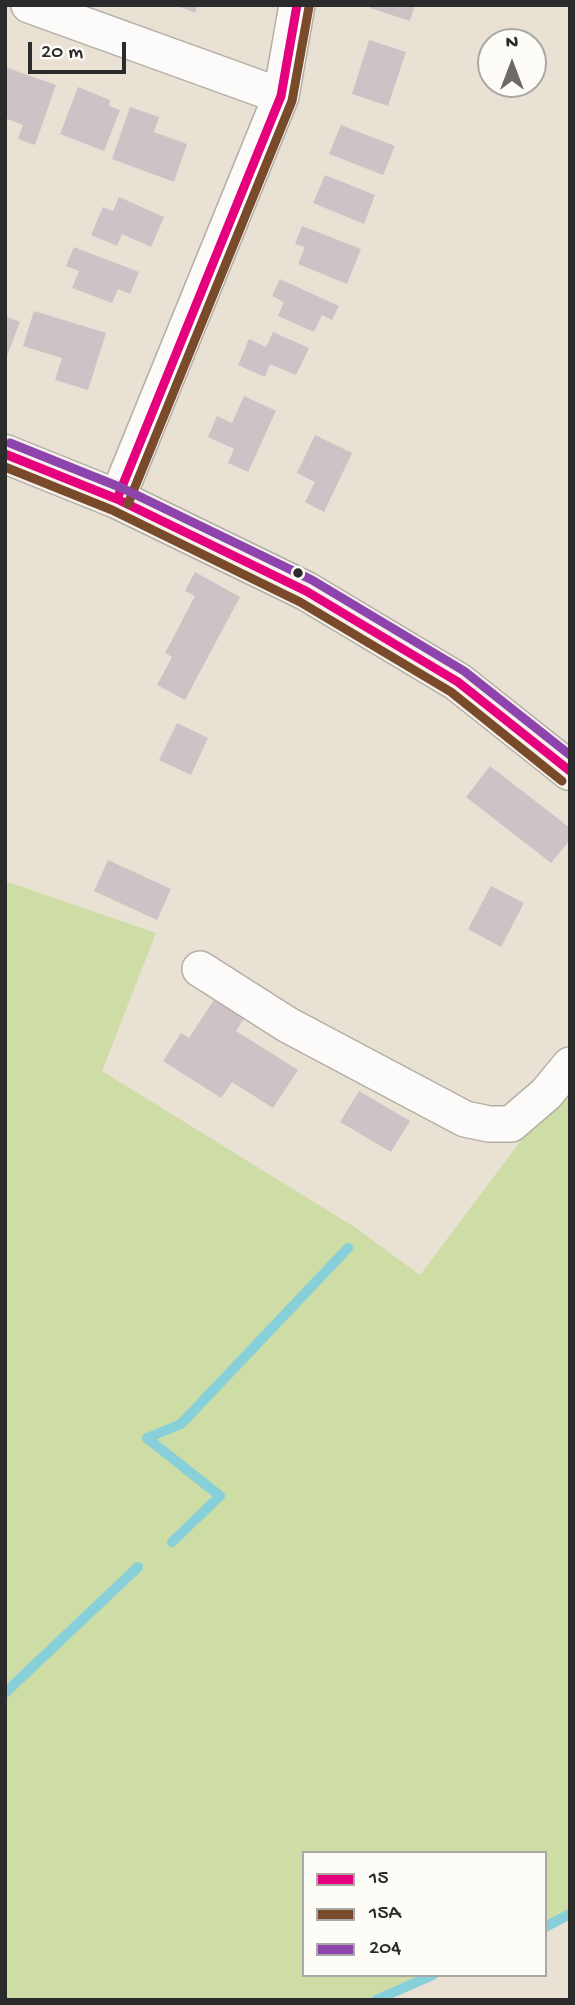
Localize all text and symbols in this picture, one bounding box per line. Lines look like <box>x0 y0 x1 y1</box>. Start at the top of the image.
scale bar <box>32 28 130 72</box>
north arrow <box>477 28 547 98</box>
text: N <box>506 32 518 55</box>
text: 20 m <box>41 41 83 66</box>
unlabelled marker <box>291 566 305 580</box>
legend <box>302 1851 547 1977</box>
text: 15 <box>369 1867 389 1892</box>
text: 15A <box>369 1902 401 1927</box>
text: 204 <box>369 1937 401 1962</box>

